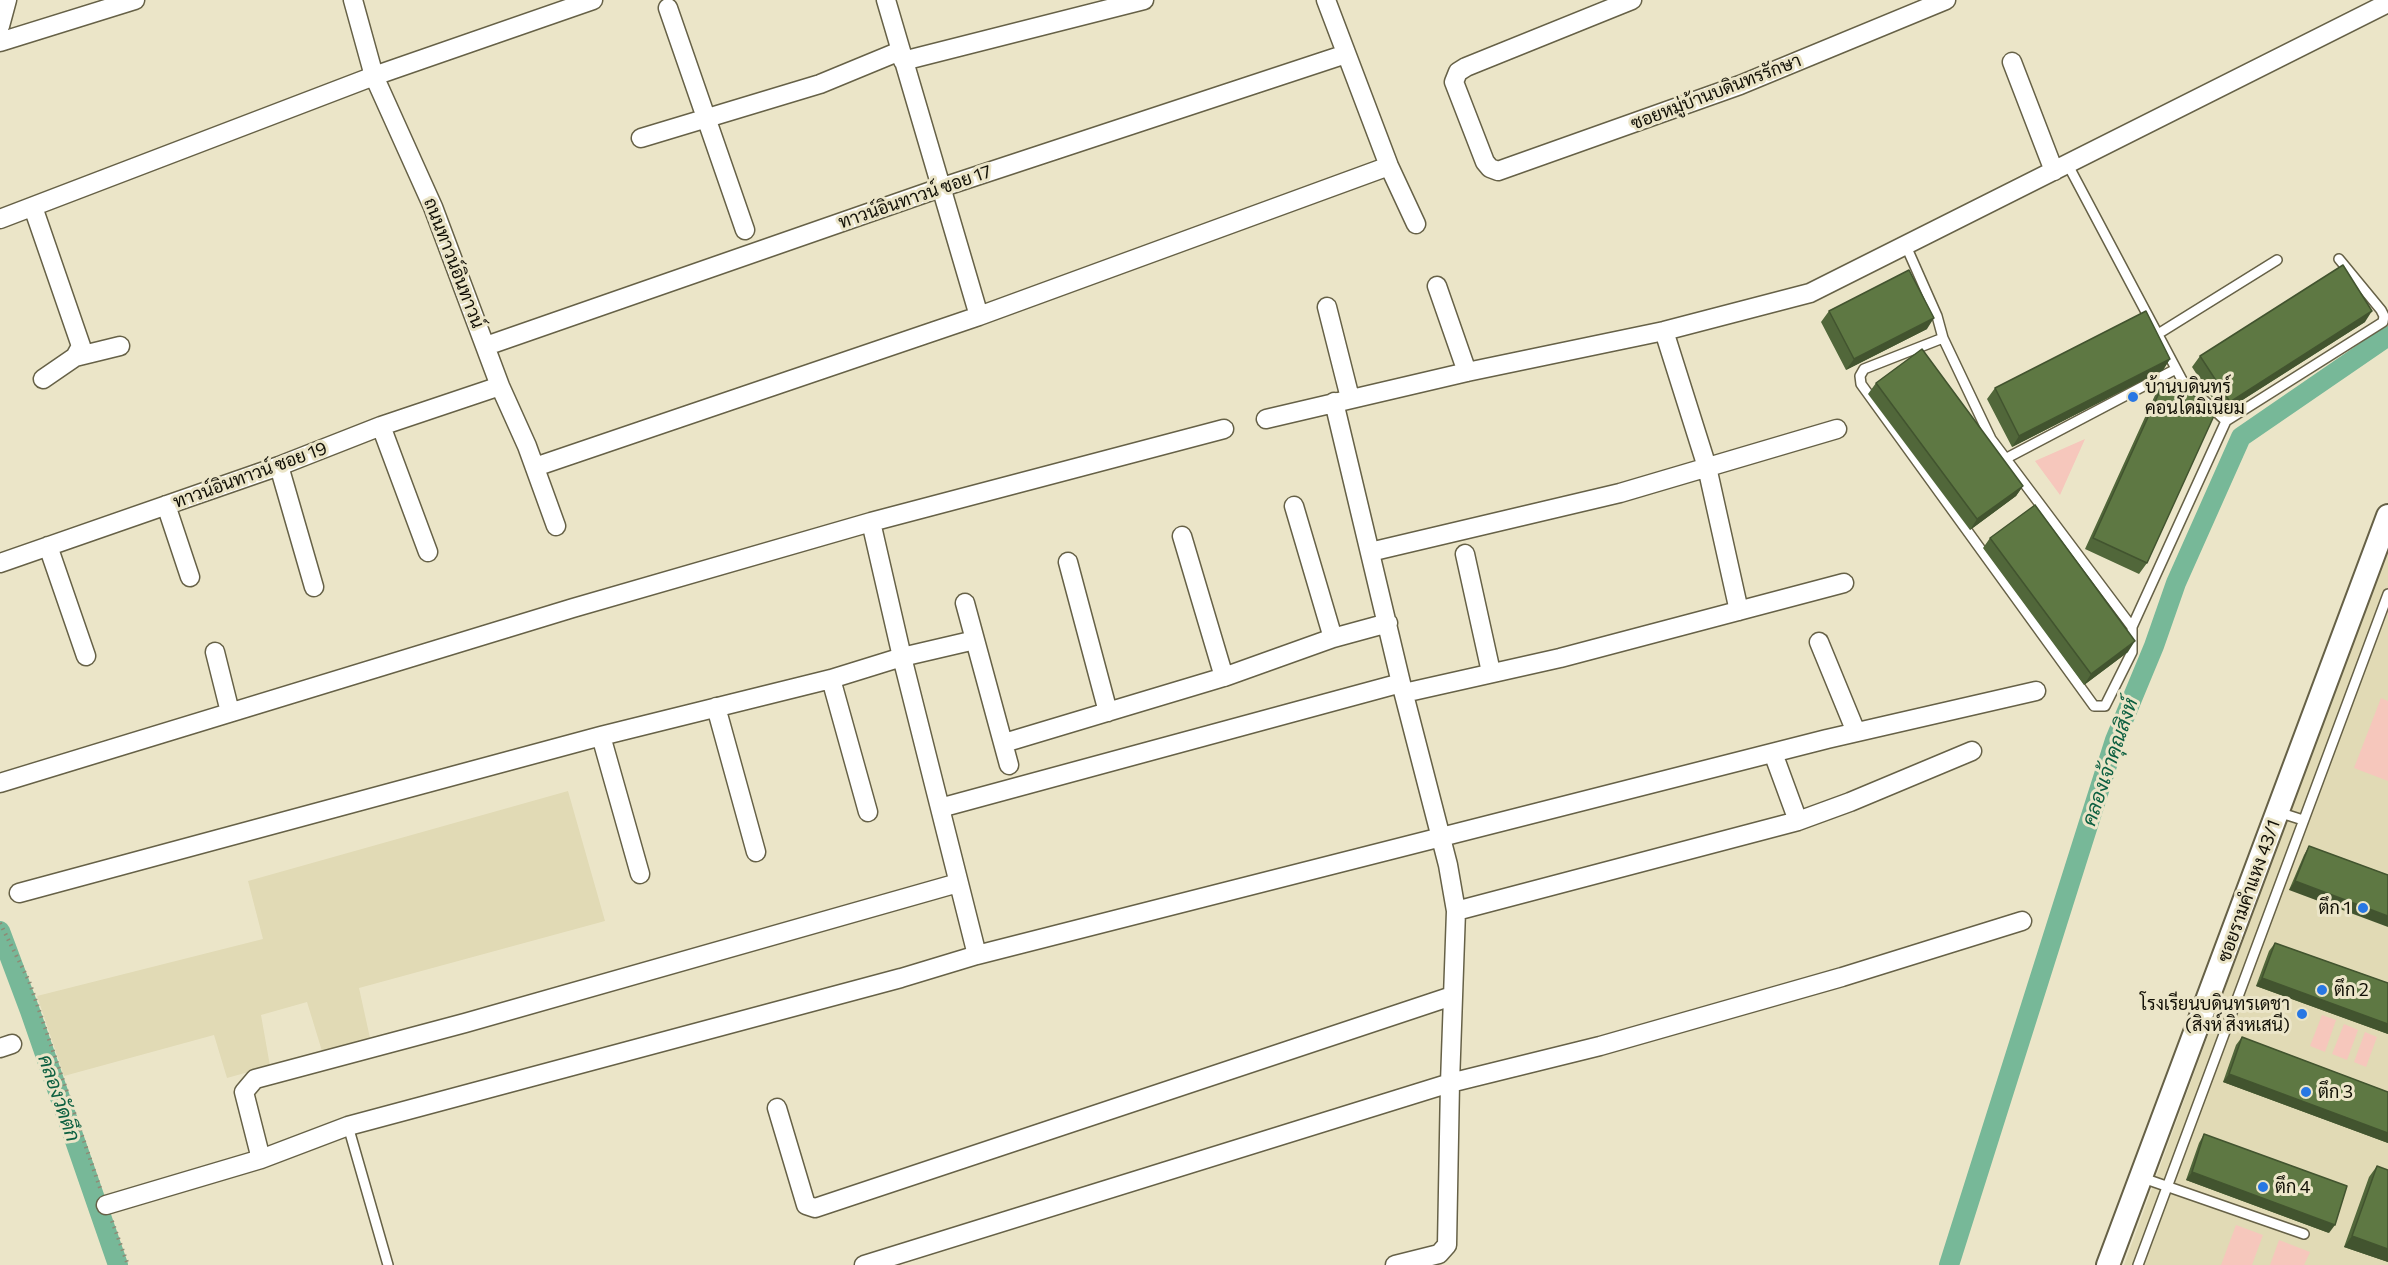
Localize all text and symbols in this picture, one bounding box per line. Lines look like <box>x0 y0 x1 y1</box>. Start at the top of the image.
street label: ซอยหมู่บ้านบดินทรรักษา <box>1628 50 1804 134</box>
street label: ทาวน์อินทาวน์ ซอย 17 <box>836 161 994 233</box>
street label: ถนนทาวน์อินทาวน์ <box>419 195 489 331</box>
place label: บ้านบดินทร์ คอนโดมิเนียม <box>2145 376 2245 418</box>
marker: บ้านบดินทร์ คอนโดมิเนียม <box>2126 390 2140 404</box>
street label: ทาวน์อินทาวน์ ซอย 19 <box>170 437 330 513</box>
water label: คลองเจ้าคุณสิงห์ <box>2077 695 2143 829</box>
street label: ซอยรามคำแหง 43/1 <box>2213 817 2285 965</box>
place label: ตึก 1 <box>2319 897 2351 919</box>
marker: ตึก 1 <box>2356 901 2370 915</box>
place label: ตึก 2 <box>2334 979 2369 1001</box>
marker: ตึก 2 <box>2315 983 2329 997</box>
place label: โรงเรียนบดินทรเดชา (สิงห์ สิงหเสนี) <box>2140 993 2290 1036</box>
marker: โรงเรียนบดินทรเดชา (สิงห์ สิงหเสนี) <box>2295 1007 2309 1021</box>
water label: คลองวัดตึก <box>33 1051 85 1145</box>
place label: ตึก 3 <box>2318 1081 2353 1103</box>
marker: ตึก 3 <box>2299 1085 2313 1099</box>
place label: ตึก 4 <box>2275 1176 2311 1198</box>
marker: ตึก 4 <box>2256 1180 2270 1194</box>

